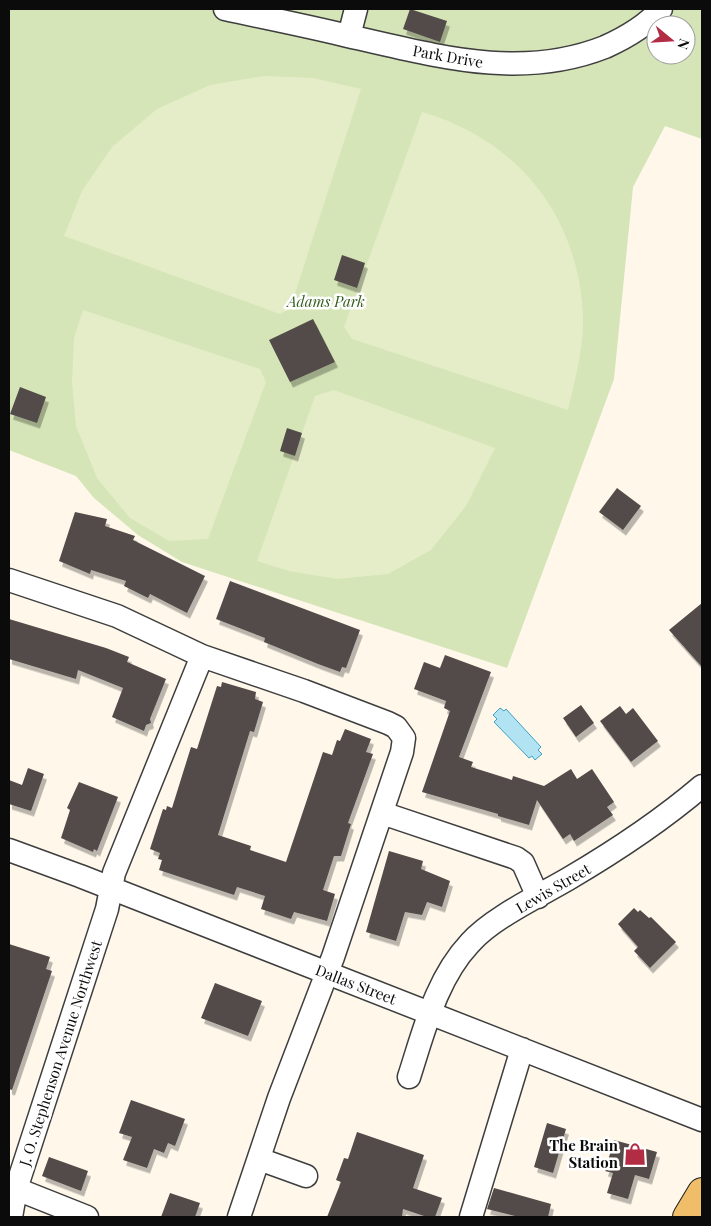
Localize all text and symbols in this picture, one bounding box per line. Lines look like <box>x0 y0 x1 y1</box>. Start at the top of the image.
north arrow <box>646 15 696 65</box>
text: N <box>673 36 694 52</box>
street label: Park Drive <box>411 40 485 72</box>
park label: Adams Park <box>285 291 365 311</box>
street label: Lewis Street <box>512 858 595 917</box>
street label: J. O. Stephenson Avenue Northwest <box>14 937 106 1169</box>
street label: Dallas Street <box>313 959 400 1009</box>
place label: The Brain Station <box>549 1135 619 1172</box>
shop icon: The Brain Station <box>622 1141 648 1167</box>

